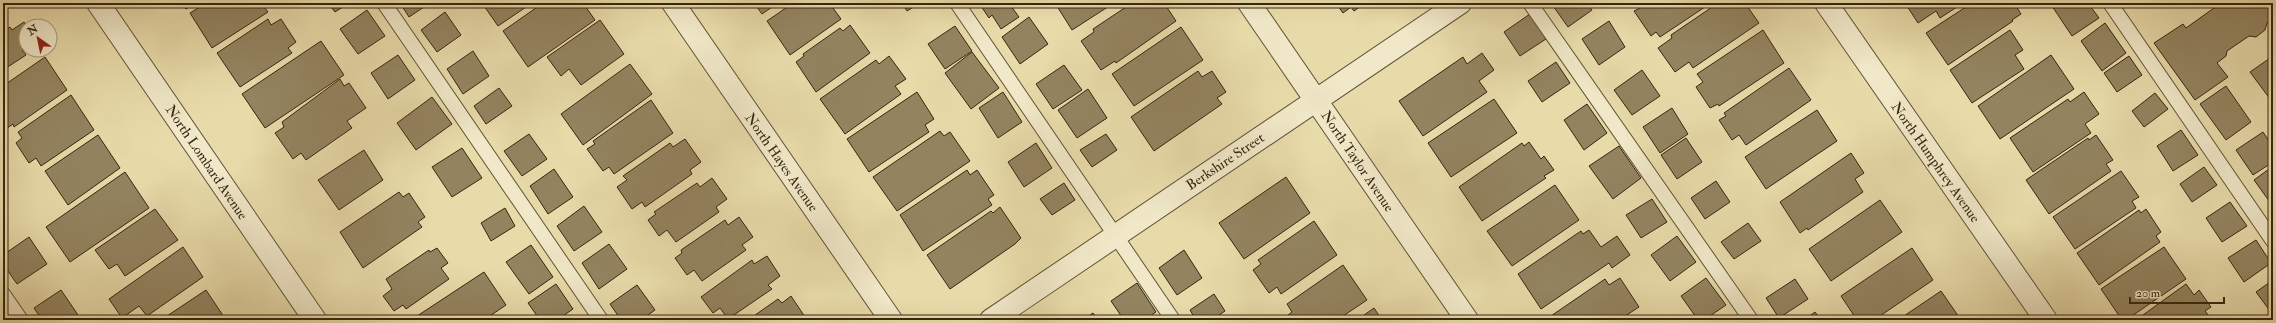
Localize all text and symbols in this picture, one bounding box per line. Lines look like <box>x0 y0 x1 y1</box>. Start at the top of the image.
north arrow <box>18 18 58 58</box>
text: N <box>24 21 41 39</box>
street label: North Humphrey Avenue <box>1887 99 1984 227</box>
street label: North Lombard Avenue <box>162 102 251 223</box>
street label: North Taylor Avenue <box>1317 107 1398 216</box>
street label: North Hayes Avenue <box>740 110 822 215</box>
street label: Berkshire Street <box>1183 129 1268 194</box>
scale bar <box>2130 279 2224 305</box>
text: 20 m <box>2136 286 2161 301</box>

